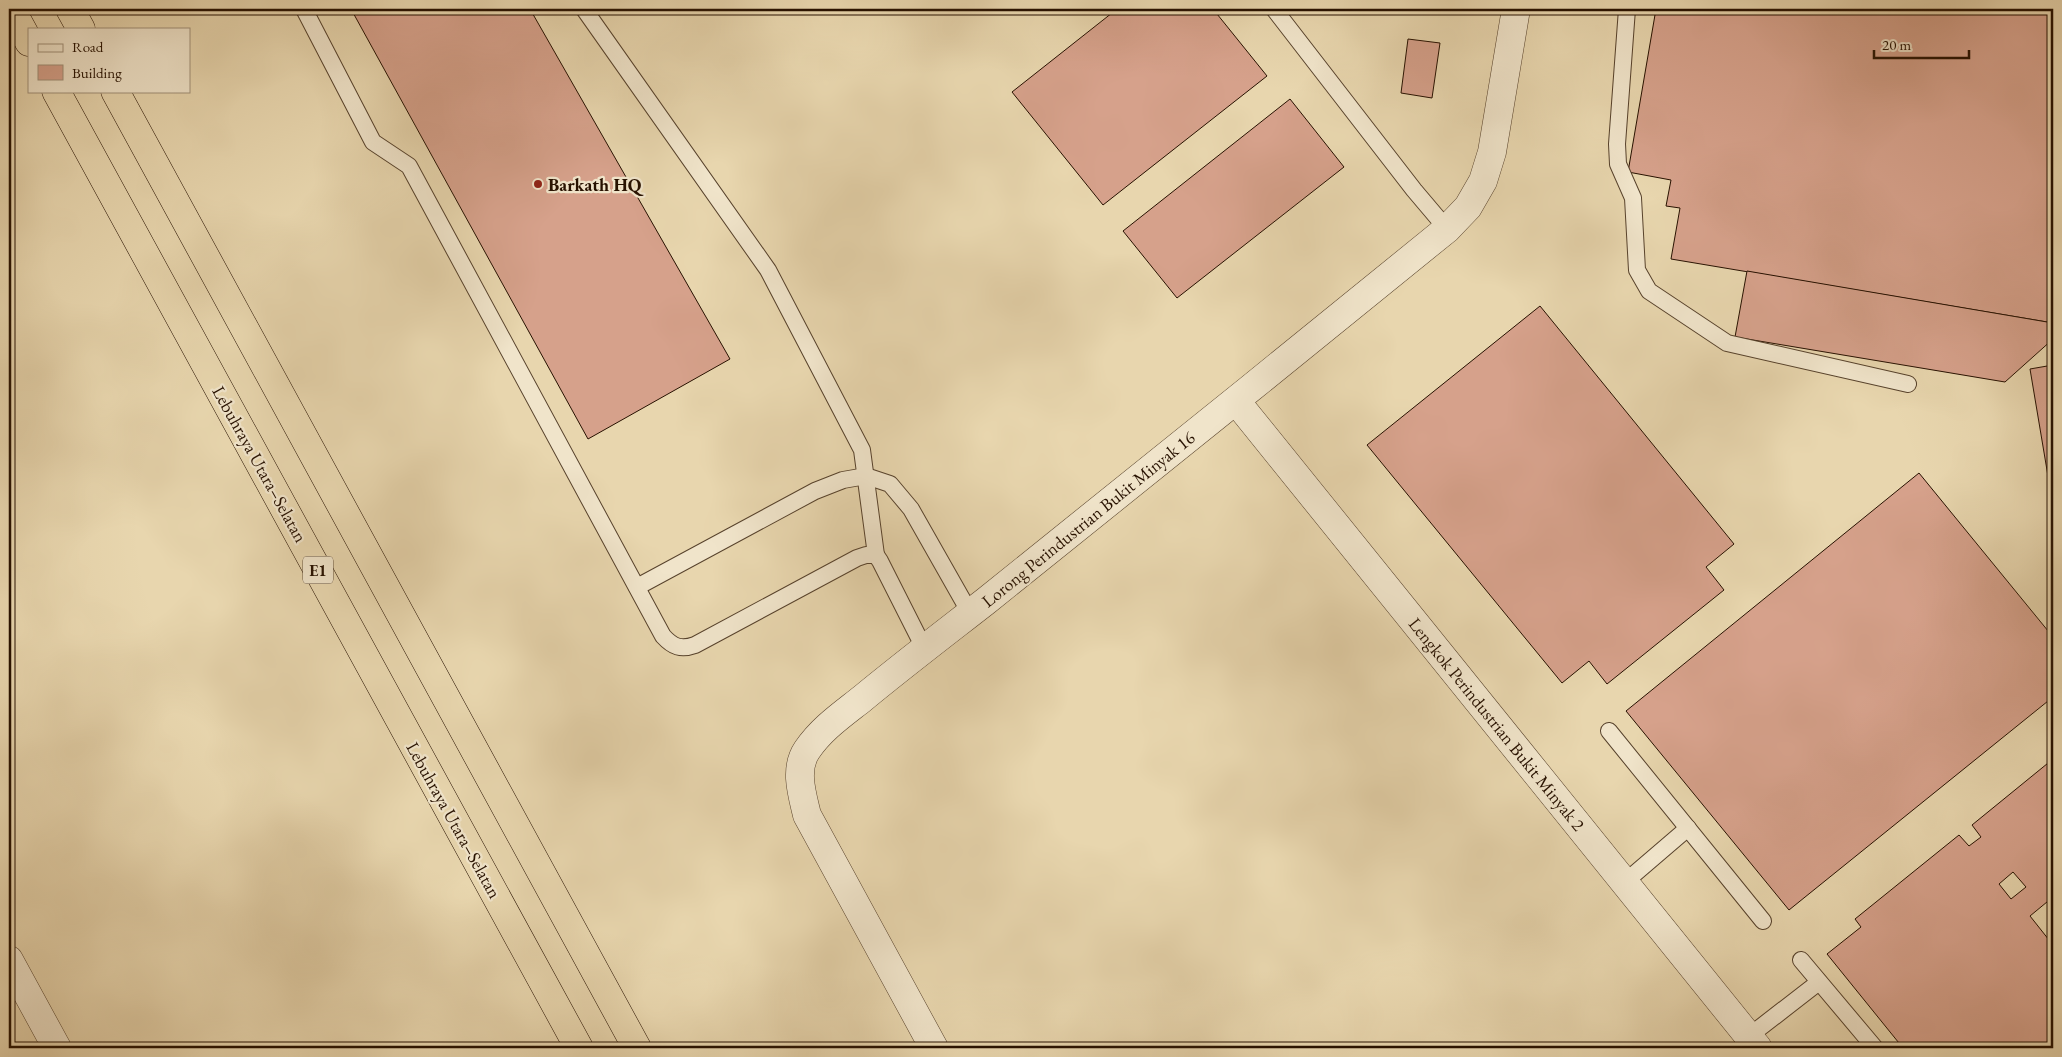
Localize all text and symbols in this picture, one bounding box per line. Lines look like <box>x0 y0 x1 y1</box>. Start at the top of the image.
legend <box>28 28 190 92</box>
scale bar <box>1874 28 1970 60</box>
text: 20 m <box>1882 35 1911 54</box>
text: Road <box>72 37 104 56</box>
text: Building <box>72 63 122 82</box>
place label: Barkath HQ <box>548 173 644 196</box>
marker: Barkath HQ <box>532 178 544 190</box>
street label: Lebuhraya Utara–Selatan <box>207 382 313 547</box>
street label: Lorong Perindustrian Bukit Minyak 16 <box>977 426 1200 612</box>
road number: E1 <box>303 556 333 584</box>
street label: Lengkok Perindustrian Bukit Minyak 2 <box>1404 613 1590 836</box>
street label: Lebuhraya Utara–Selatan <box>401 738 507 903</box>

